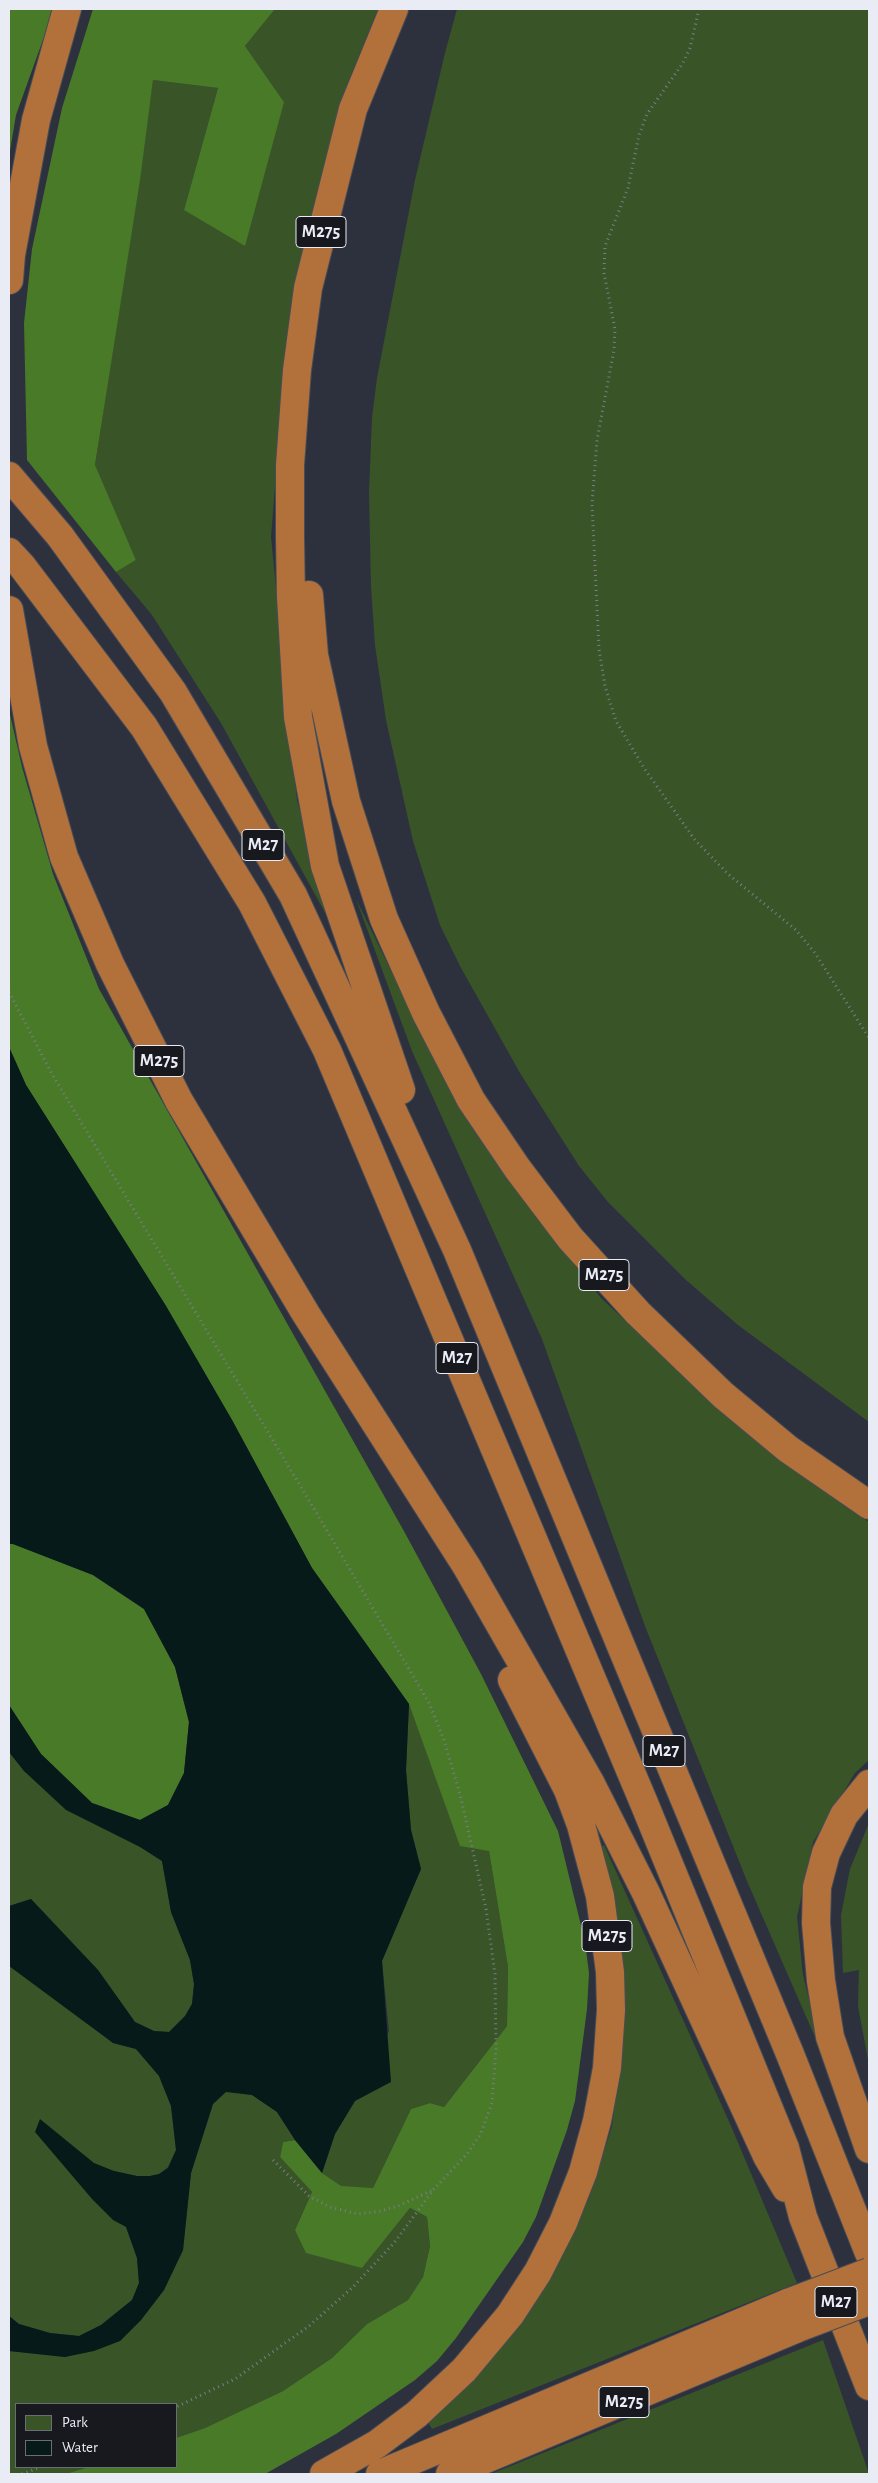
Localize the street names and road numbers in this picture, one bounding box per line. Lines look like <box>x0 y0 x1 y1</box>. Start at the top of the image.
road number: M275 <box>296 216 346 248</box>
road number: M27 <box>242 830 284 860</box>
road number: M275 <box>134 1046 184 1076</box>
road number: M275 <box>579 1260 629 1290</box>
road number: M27 <box>436 1342 478 1374</box>
road number: M27 <box>643 1735 685 1766</box>
road number: M275 <box>582 1920 632 1952</box>
road number: M27 <box>815 2286 857 2318</box>
road number: M275 <box>599 2386 649 2418</box>

